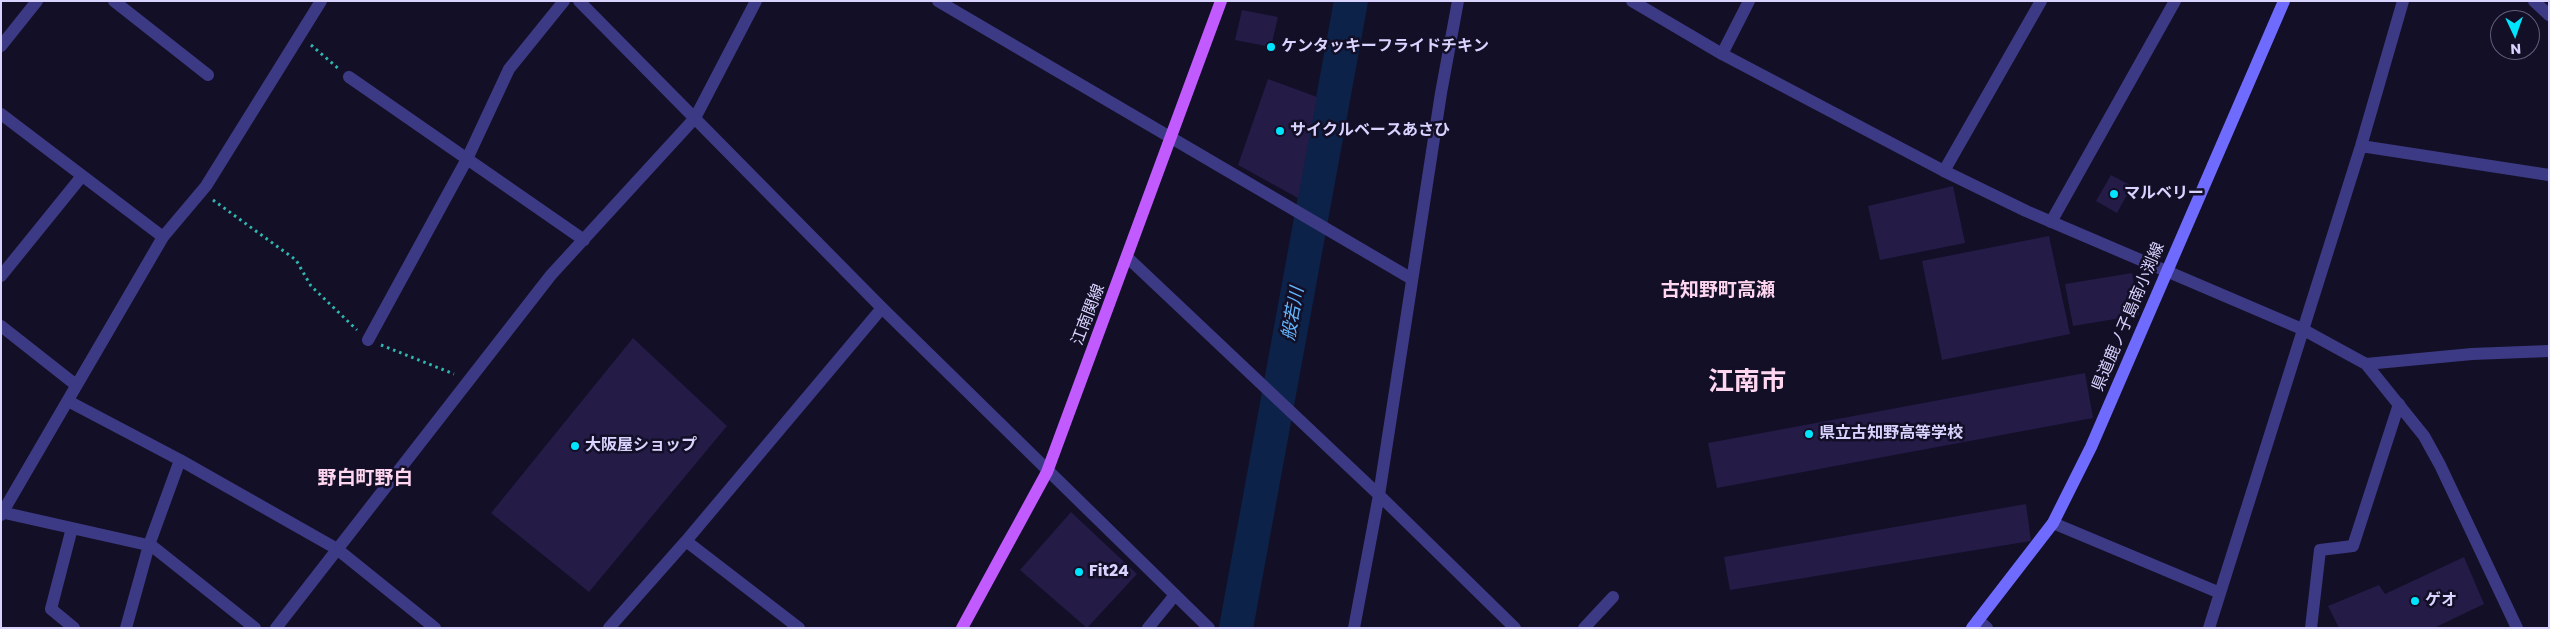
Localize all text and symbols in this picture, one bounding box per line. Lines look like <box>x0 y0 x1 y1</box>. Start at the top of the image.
north arrow <box>2490 10 2540 60</box>
place label: ケンタッキーフライドチキン <box>1281 37 1489 57</box>
text: N <box>2510 39 2522 59</box>
marker: ケンタッキーフライドチキン <box>1265 41 1277 53</box>
place label: サイクルベースあさひ <box>1290 121 1450 141</box>
marker: サイクルベースあさひ <box>1274 125 1286 137</box>
place label: マルベリー <box>2124 184 2204 204</box>
marker: マルベリー <box>2108 188 2120 200</box>
street label: 県道鹿ノ子島南小渕線 <box>2089 240 2169 394</box>
district label: 古知野町高瀬 <box>1661 280 1775 302</box>
street label: 江南関線 <box>1069 282 1109 348</box>
water label: 般若川 <box>1279 286 1309 342</box>
district label: 江南市 <box>1708 367 1786 399</box>
place label: 県立古知野高等学校 <box>1819 424 1963 444</box>
marker: 県立古知野高等学校 <box>1803 428 1815 440</box>
place label: 大阪屋ショップ <box>585 436 697 456</box>
marker: 大阪屋ショップ <box>569 440 581 452</box>
district label: 野白町野白 <box>318 468 412 490</box>
place label: Fit24 <box>1089 562 1129 582</box>
marker: Fit24 <box>1073 566 1085 578</box>
place label: ゲオ <box>2425 591 2457 611</box>
marker: ゲオ <box>2409 595 2421 607</box>

